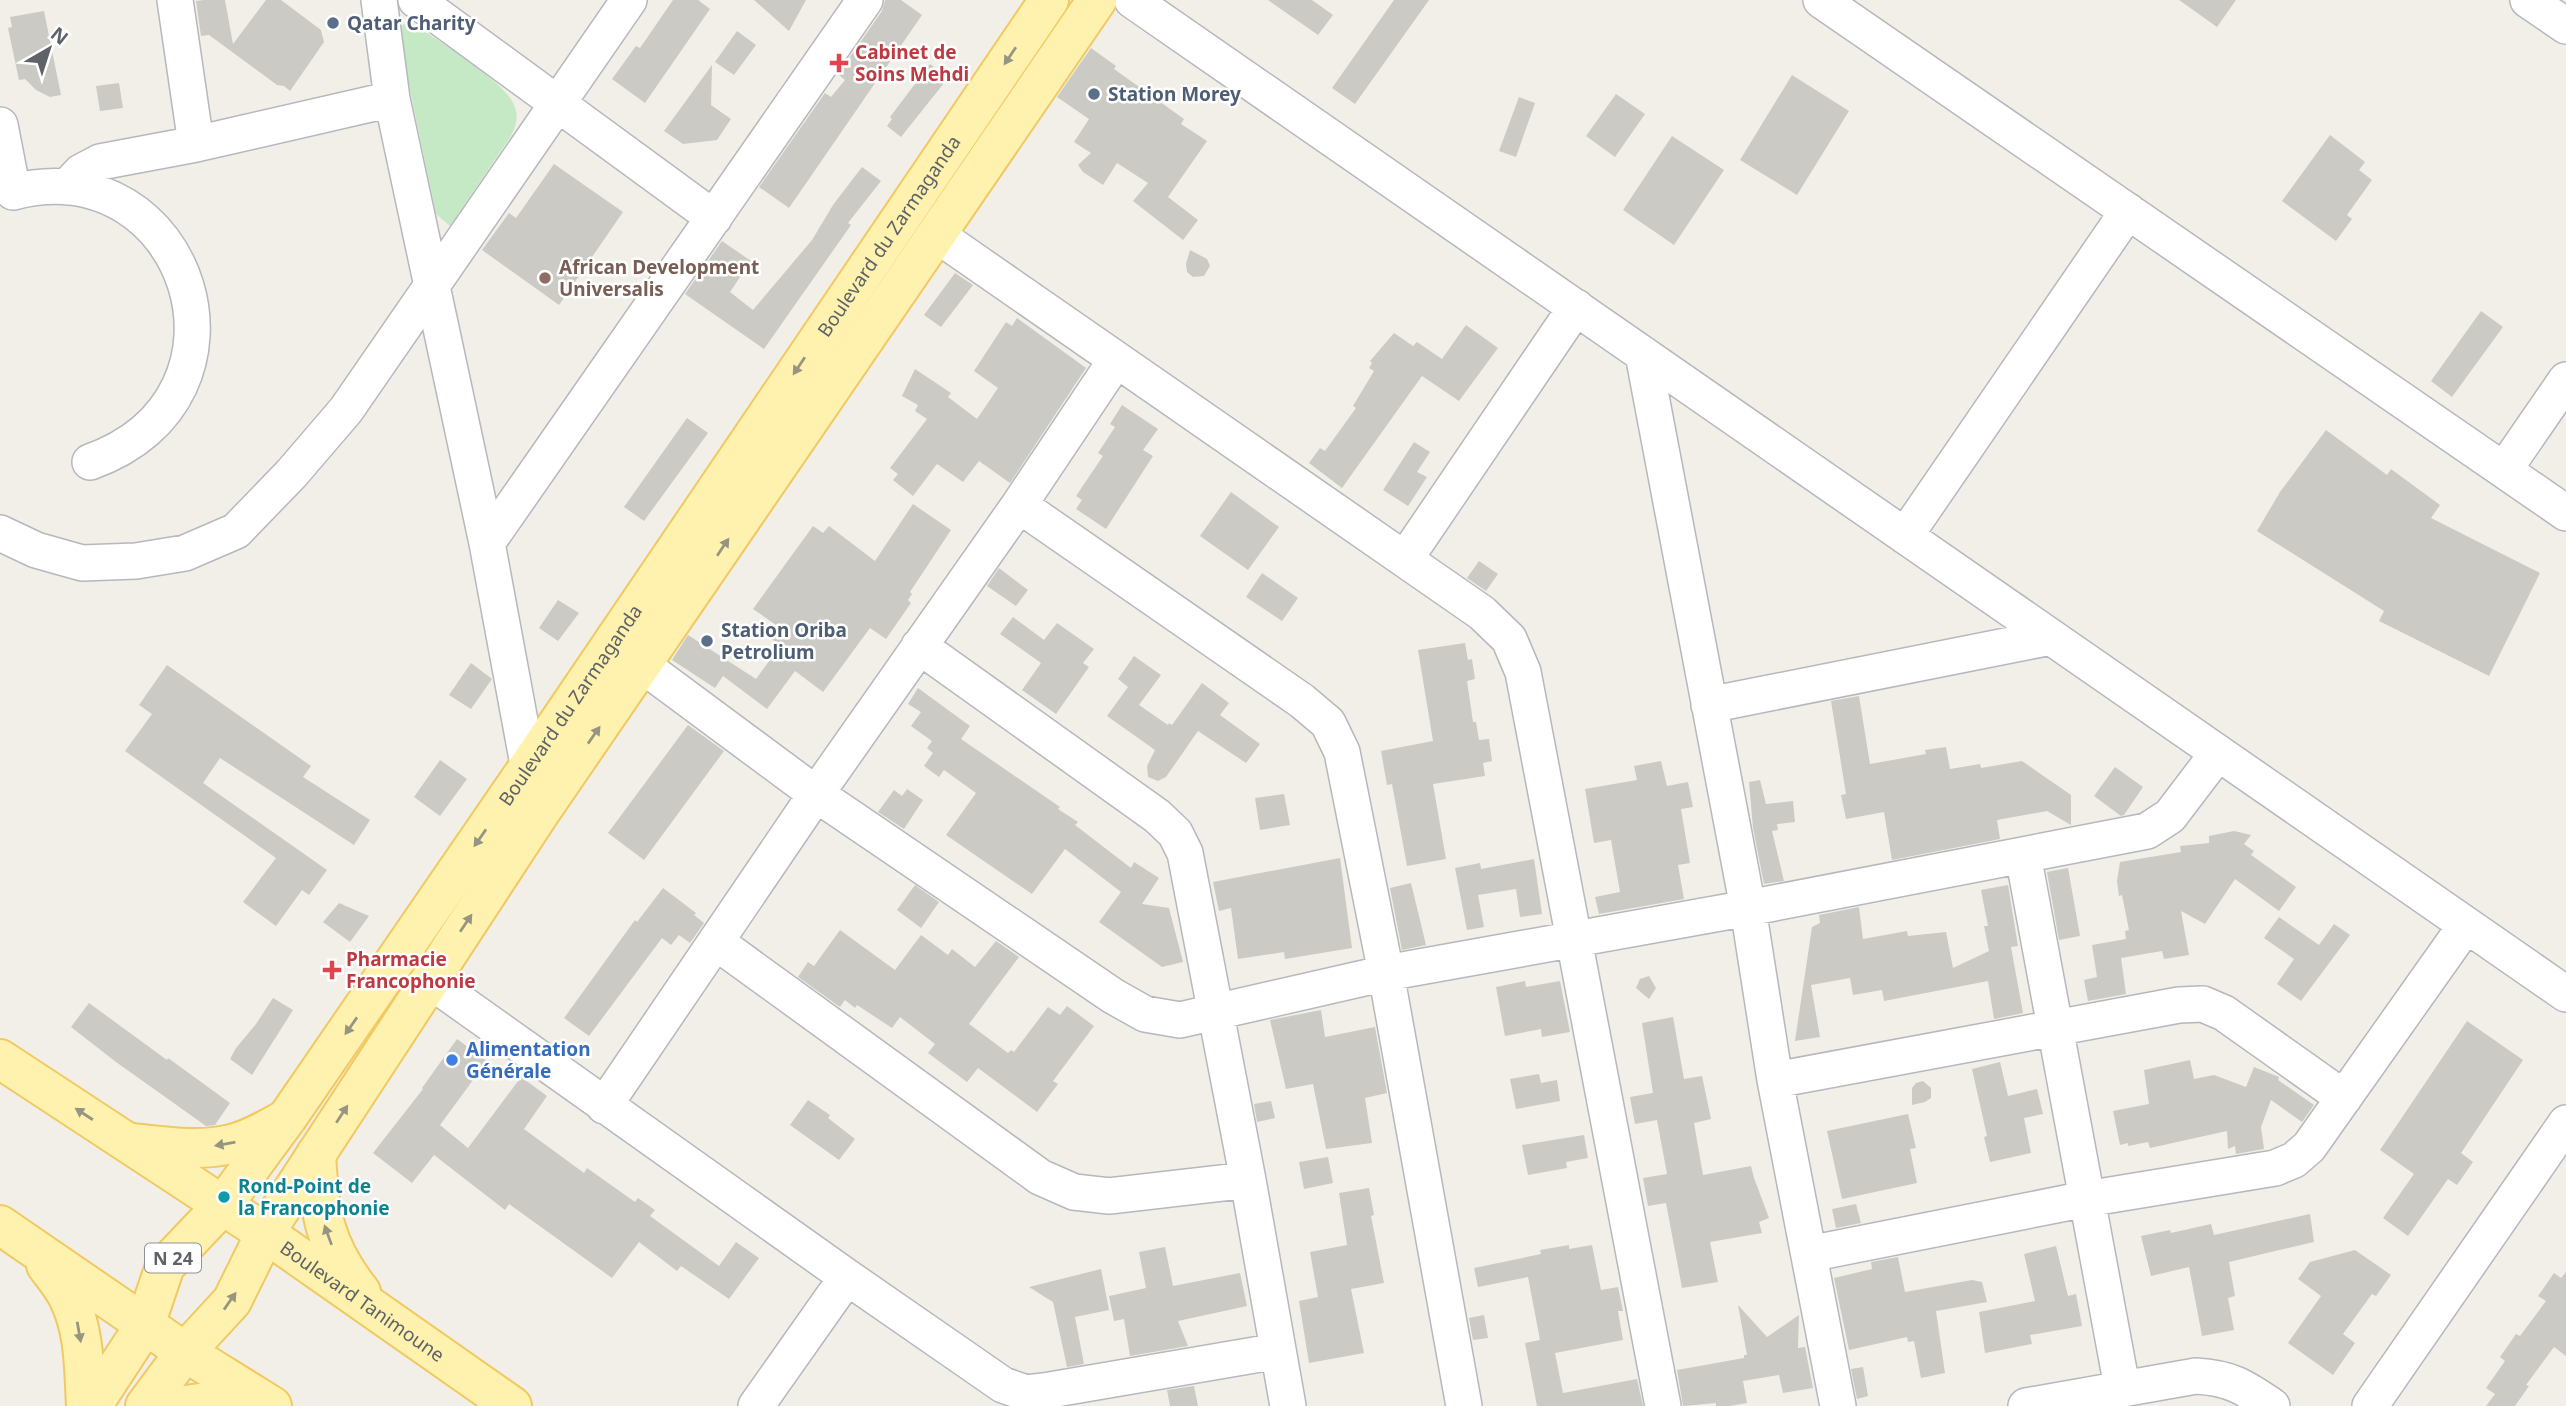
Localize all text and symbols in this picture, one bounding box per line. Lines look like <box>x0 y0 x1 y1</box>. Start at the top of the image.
place label: Qatar Charity <box>347 10 476 36</box>
north arrow <box>14 14 84 84</box>
marker: Qatar Charity <box>325 15 341 31</box>
text: N <box>46 21 74 51</box>
place label: Cabinet de Soins Mehdi <box>855 39 969 87</box>
one-way arrow <box>1003 47 1017 65</box>
marker: Cabinet de Soins Mehdi <box>829 53 849 73</box>
place label: Station Morey <box>1108 81 1241 107</box>
marker: Station Morey <box>1086 86 1102 102</box>
street label: Boulevard du Zarmaganda <box>811 130 966 342</box>
place label: African Development Universalis <box>559 254 759 302</box>
marker: African Development Universalis <box>537 270 553 286</box>
one-way arrow <box>792 357 806 375</box>
one-way arrow <box>716 538 729 557</box>
street label: Boulevard du Zarmaganda <box>493 599 648 811</box>
place label: Station Oriba Petrolium <box>721 617 847 665</box>
marker: Station Oriba Petrolium <box>699 633 715 649</box>
one-way arrow <box>587 726 601 744</box>
one-way arrow <box>473 829 487 847</box>
one-way arrow <box>460 914 473 933</box>
place label: Pharmacie Francophonie <box>346 946 476 994</box>
marker: Pharmacie Francophonie <box>324 962 340 978</box>
one-way arrow <box>344 1016 357 1036</box>
place label: Alimentation Générale <box>466 1036 591 1084</box>
marker: Alimentation Générale <box>444 1052 460 1068</box>
one-way arrow <box>336 1104 349 1124</box>
one-way arrow <box>75 1107 93 1121</box>
one-way arrow <box>214 1139 236 1150</box>
place label: Rond-Point de la Francophonie <box>238 1173 390 1221</box>
marker: Rond-Point de la Francophonie <box>216 1189 232 1205</box>
one-way arrow <box>322 1225 333 1246</box>
street label: Boulevard Tanimoune <box>275 1235 450 1368</box>
road number: N 24 <box>145 1244 201 1273</box>
one-way arrow <box>223 1292 237 1310</box>
one-way arrow <box>74 1321 85 1343</box>

